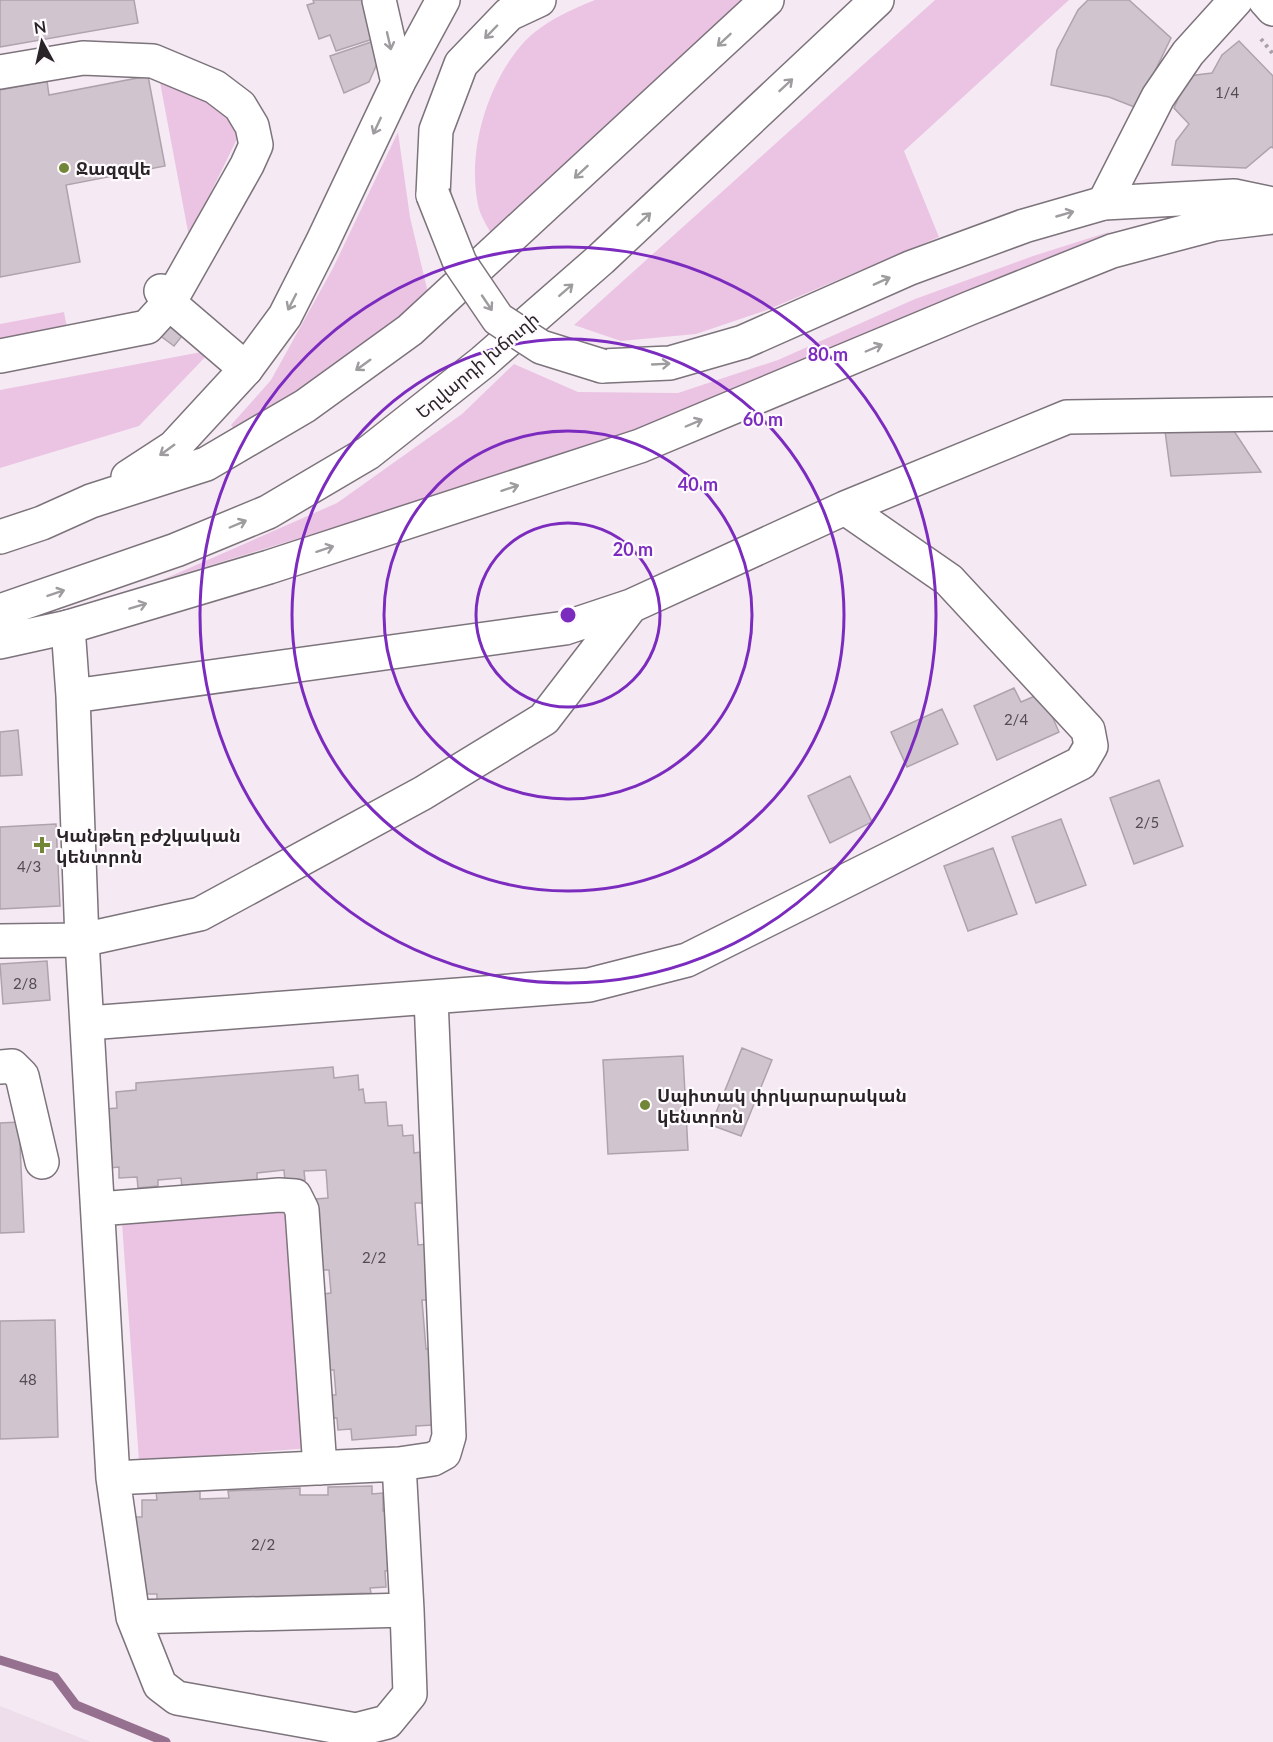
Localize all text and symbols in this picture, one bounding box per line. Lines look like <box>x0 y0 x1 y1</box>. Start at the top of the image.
north arrow <box>12 12 72 72</box>
text: N <box>32 16 47 37</box>
one-way arrow <box>484 25 498 40</box>
one-way arrow <box>383 32 395 51</box>
one-way arrow <box>717 33 732 47</box>
one-way arrow <box>779 78 794 93</box>
house number: 1/4 <box>1215 83 1239 101</box>
one-way arrow <box>371 117 383 135</box>
place label: Ջազզվե <box>76 157 151 179</box>
marker: Ջազզվե <box>57 161 71 175</box>
one-way arrow <box>574 165 589 179</box>
one-way arrow <box>1055 208 1074 219</box>
one-way arrow <box>637 212 652 226</box>
one-way arrow <box>873 275 891 286</box>
one-way arrow <box>558 283 573 297</box>
one-way arrow <box>286 292 297 310</box>
one-way arrow <box>481 294 493 311</box>
street label: Եղվարդի խճուղի <box>411 307 543 423</box>
one-way arrow <box>864 342 882 353</box>
text: 80 m <box>808 343 848 365</box>
one-way arrow <box>356 358 372 371</box>
one-way arrow <box>650 358 670 369</box>
text: 60 m <box>743 408 783 430</box>
one-way arrow <box>684 417 702 429</box>
one-way arrow <box>160 444 176 457</box>
text: 40 m <box>678 473 718 495</box>
one-way arrow <box>500 482 519 493</box>
one-way arrow <box>228 518 247 529</box>
text: 20 m <box>613 538 653 560</box>
one-way arrow <box>315 543 334 554</box>
one-way arrow <box>46 586 65 597</box>
one-way arrow <box>128 600 147 611</box>
centre of rings <box>558 605 578 625</box>
house number: 2/4 <box>1004 710 1028 728</box>
house number: 2/5 <box>1135 813 1159 831</box>
place label: Կանթեղ բժշկական կենտրոն <box>56 824 241 867</box>
marker: Կանթեղ բժշկական կենտրոն <box>33 836 51 854</box>
house number: 4/3 <box>17 857 41 875</box>
house number: 2/8 <box>13 974 37 992</box>
place label: Սպիտակ փրկարարական կենտրոն <box>657 1084 907 1127</box>
marker: Սպիտակ փրկարարական կենտրոն <box>638 1098 652 1112</box>
house number: 2/2 <box>362 1248 386 1266</box>
house number: 48 <box>19 1370 37 1388</box>
house number: 2/2 <box>251 1535 275 1553</box>

